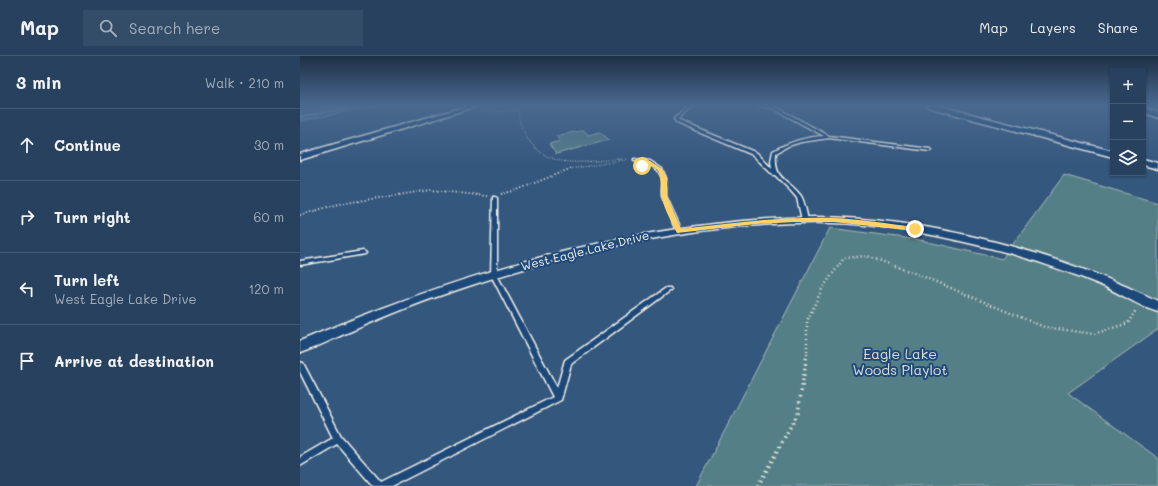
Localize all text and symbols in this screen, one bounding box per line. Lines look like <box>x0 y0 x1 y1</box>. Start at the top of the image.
search box <box>83 10 363 46</box>
text: Map <box>20 15 59 40</box>
icon: search <box>97 17 119 39</box>
text: Search here <box>129 18 220 38</box>
text: Map <box>979 18 1008 37</box>
text: Layers <box>1030 18 1076 37</box>
text: Share <box>1098 18 1138 37</box>
map controls <box>1110 68 1146 176</box>
button: + <box>1110 68 1146 104</box>
text: 3 min <box>16 71 61 93</box>
text: Walk · 210 m <box>205 74 284 91</box>
button: − <box>1110 104 1146 140</box>
icon: ahead <box>16 134 38 156</box>
text: Continue <box>54 135 121 155</box>
text: 30 m <box>254 136 284 153</box>
button: layers <box>1110 140 1146 176</box>
route start <box>633 157 651 175</box>
icon: right <box>16 206 38 228</box>
text: Turn right <box>54 207 131 227</box>
text: 60 m <box>254 208 284 225</box>
route end <box>906 220 924 238</box>
street label: West Eagle Lake Drive <box>519 226 651 274</box>
text: Turn left <box>54 270 119 290</box>
icon: left <box>16 278 38 300</box>
text: 120 m <box>248 280 284 297</box>
text: West Eagle Lake Drive <box>54 290 197 307</box>
park label: Eagle Lake Woods Playlot <box>852 344 948 379</box>
icon: arrive <box>16 350 38 372</box>
text: Arrive at destination <box>54 351 214 371</box>

